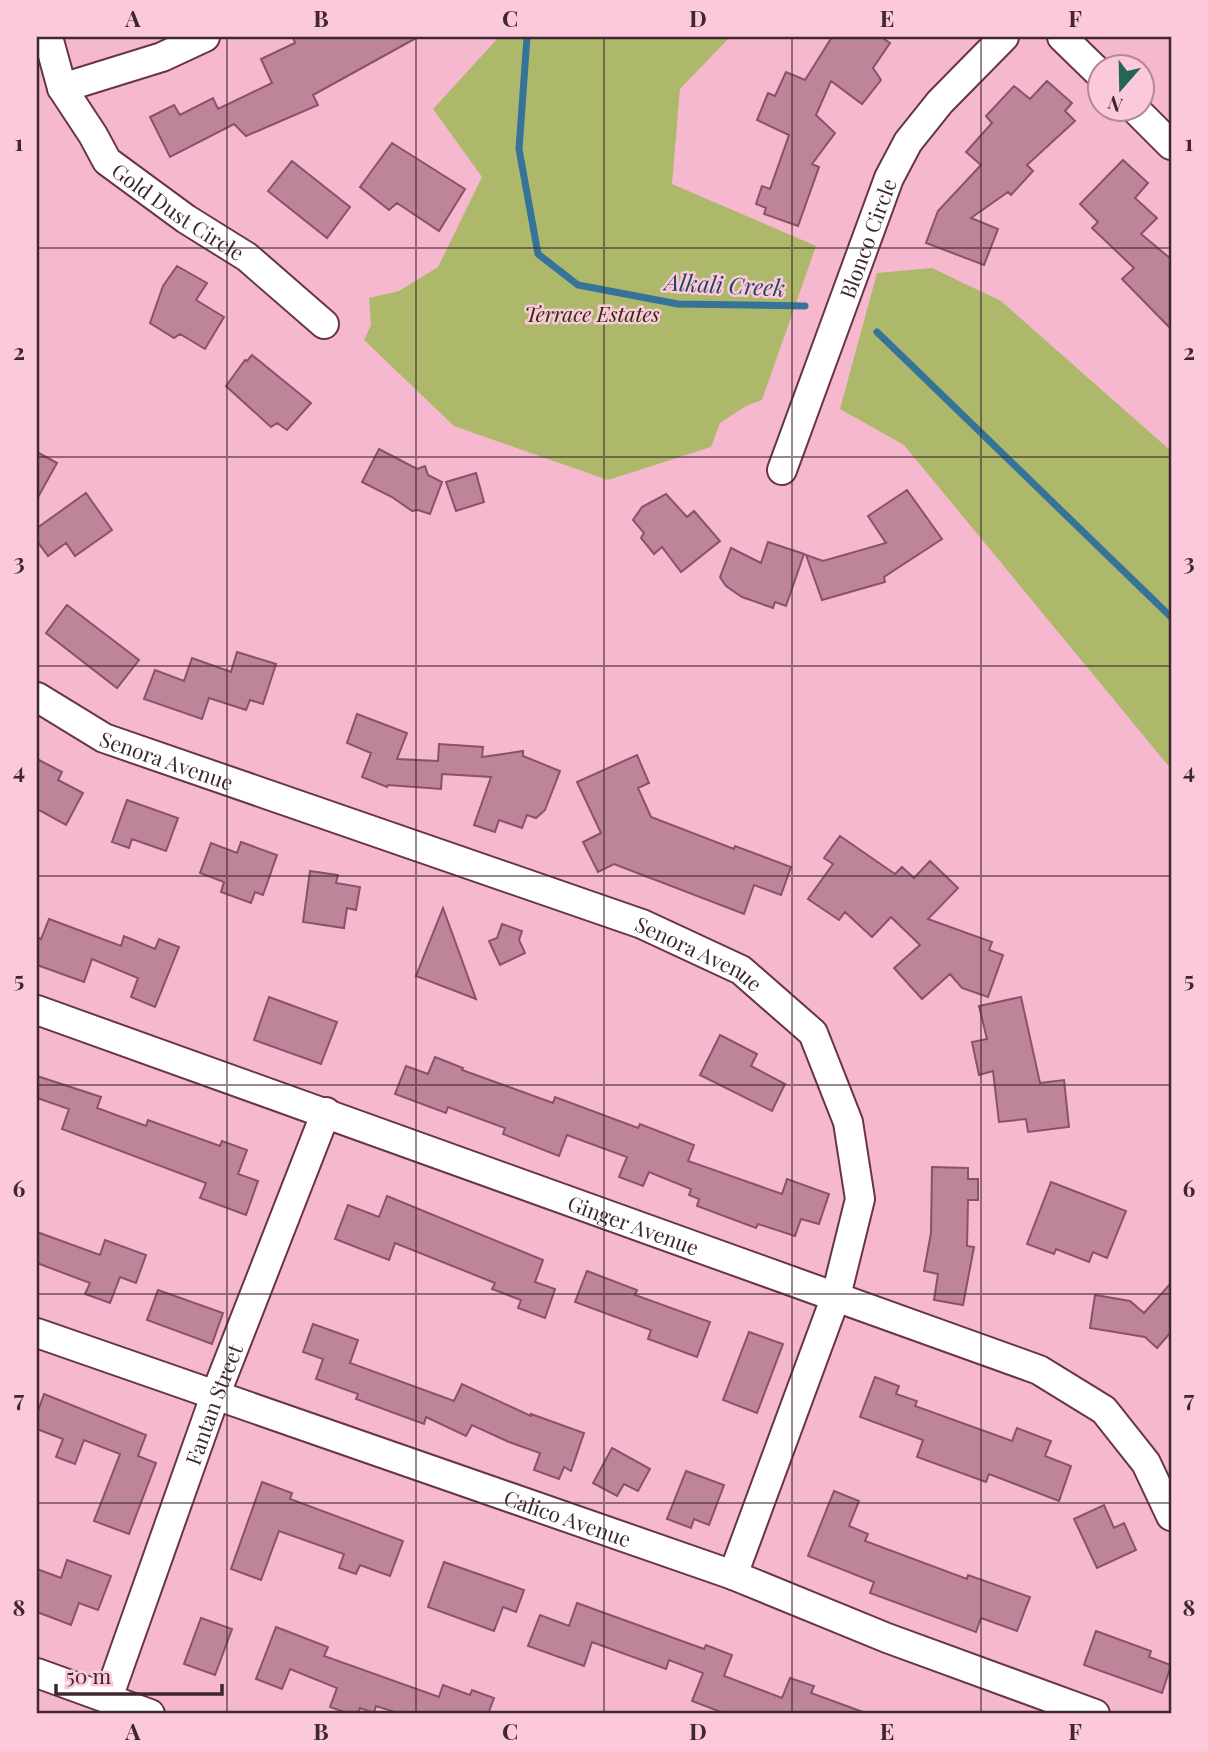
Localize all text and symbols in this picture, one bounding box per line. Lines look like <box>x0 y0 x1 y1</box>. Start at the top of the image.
text: A <box>124 2 141 33</box>
text: B <box>313 2 329 33</box>
text: C <box>502 2 518 33</box>
text: D <box>689 2 707 33</box>
text: E <box>880 2 894 33</box>
text: F <box>1068 2 1082 33</box>
north arrow <box>1086 52 1156 122</box>
text: N <box>1104 90 1126 119</box>
text: 1 <box>15 126 24 157</box>
text: 1 <box>1185 126 1194 157</box>
street label: Gold Dust Circle <box>107 156 250 266</box>
street label: Blonco Circle <box>832 174 902 302</box>
water label: Alkali Creek <box>662 265 786 303</box>
park label: Terrace Estates <box>524 299 660 327</box>
text: 2 <box>13 335 25 366</box>
text: 2 <box>1183 335 1195 366</box>
text: 3 <box>13 545 25 576</box>
text: 3 <box>1183 545 1195 576</box>
street label: Senora Avenue <box>96 724 237 796</box>
text: 4 <box>13 754 25 785</box>
text: 4 <box>1183 754 1195 785</box>
street label: Senora Avenue <box>631 909 769 997</box>
text: 5 <box>14 963 24 994</box>
text: 5 <box>1184 963 1194 994</box>
text: 6 <box>13 1172 26 1203</box>
text: 6 <box>1183 1172 1196 1203</box>
street label: Ginger Avenue <box>564 1188 703 1261</box>
street label: Fantan Street <box>178 1339 248 1468</box>
text: 7 <box>14 1382 25 1413</box>
text: 7 <box>1184 1382 1195 1413</box>
street label: Calico Avenue <box>501 1483 635 1553</box>
text: 8 <box>13 1591 25 1622</box>
text: 8 <box>1183 1591 1195 1622</box>
scale bar <box>56 1653 222 1697</box>
text: 50 m <box>66 1661 112 1689</box>
text: A <box>124 1715 141 1746</box>
text: B <box>313 1715 329 1746</box>
text: C <box>502 1715 518 1746</box>
text: D <box>689 1715 707 1746</box>
text: E <box>880 1715 894 1746</box>
text: F <box>1068 1715 1082 1746</box>

